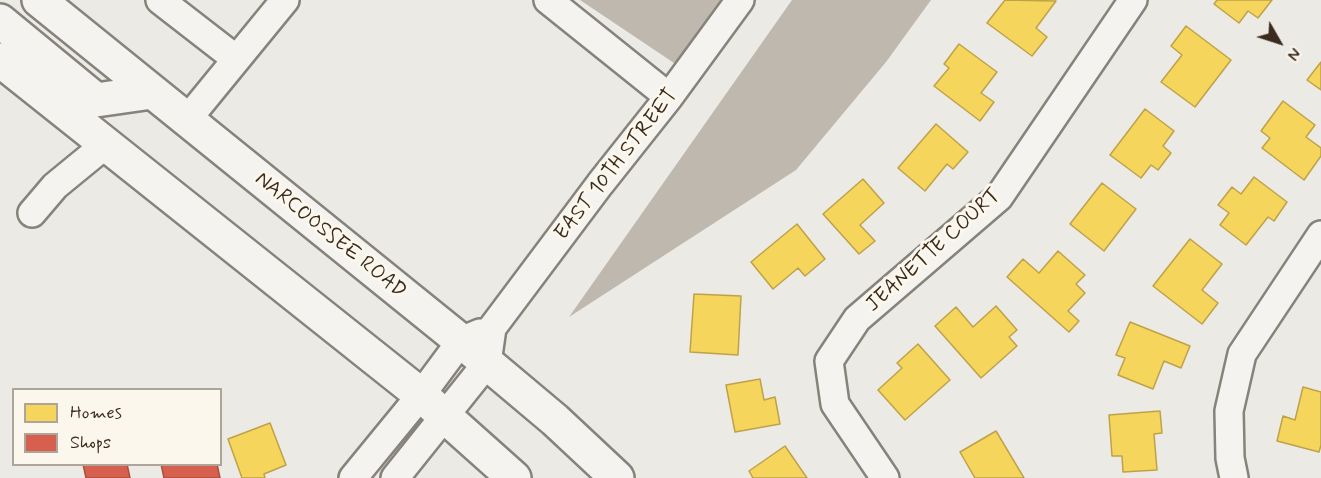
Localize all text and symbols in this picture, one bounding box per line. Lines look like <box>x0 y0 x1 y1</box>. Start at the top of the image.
north arrow <box>1249 12 1309 72</box>
text: N <box>1282 43 1305 64</box>
street label: EAST 10TH STREET <box>550 84 684 246</box>
street label: NARCOOSSEE ROAD <box>249 167 411 305</box>
street label: JEANETTE COURT <box>861 184 1007 318</box>
legend <box>12 388 222 466</box>
text: Homes <box>70 401 122 425</box>
text: Shops <box>70 431 111 455</box>

